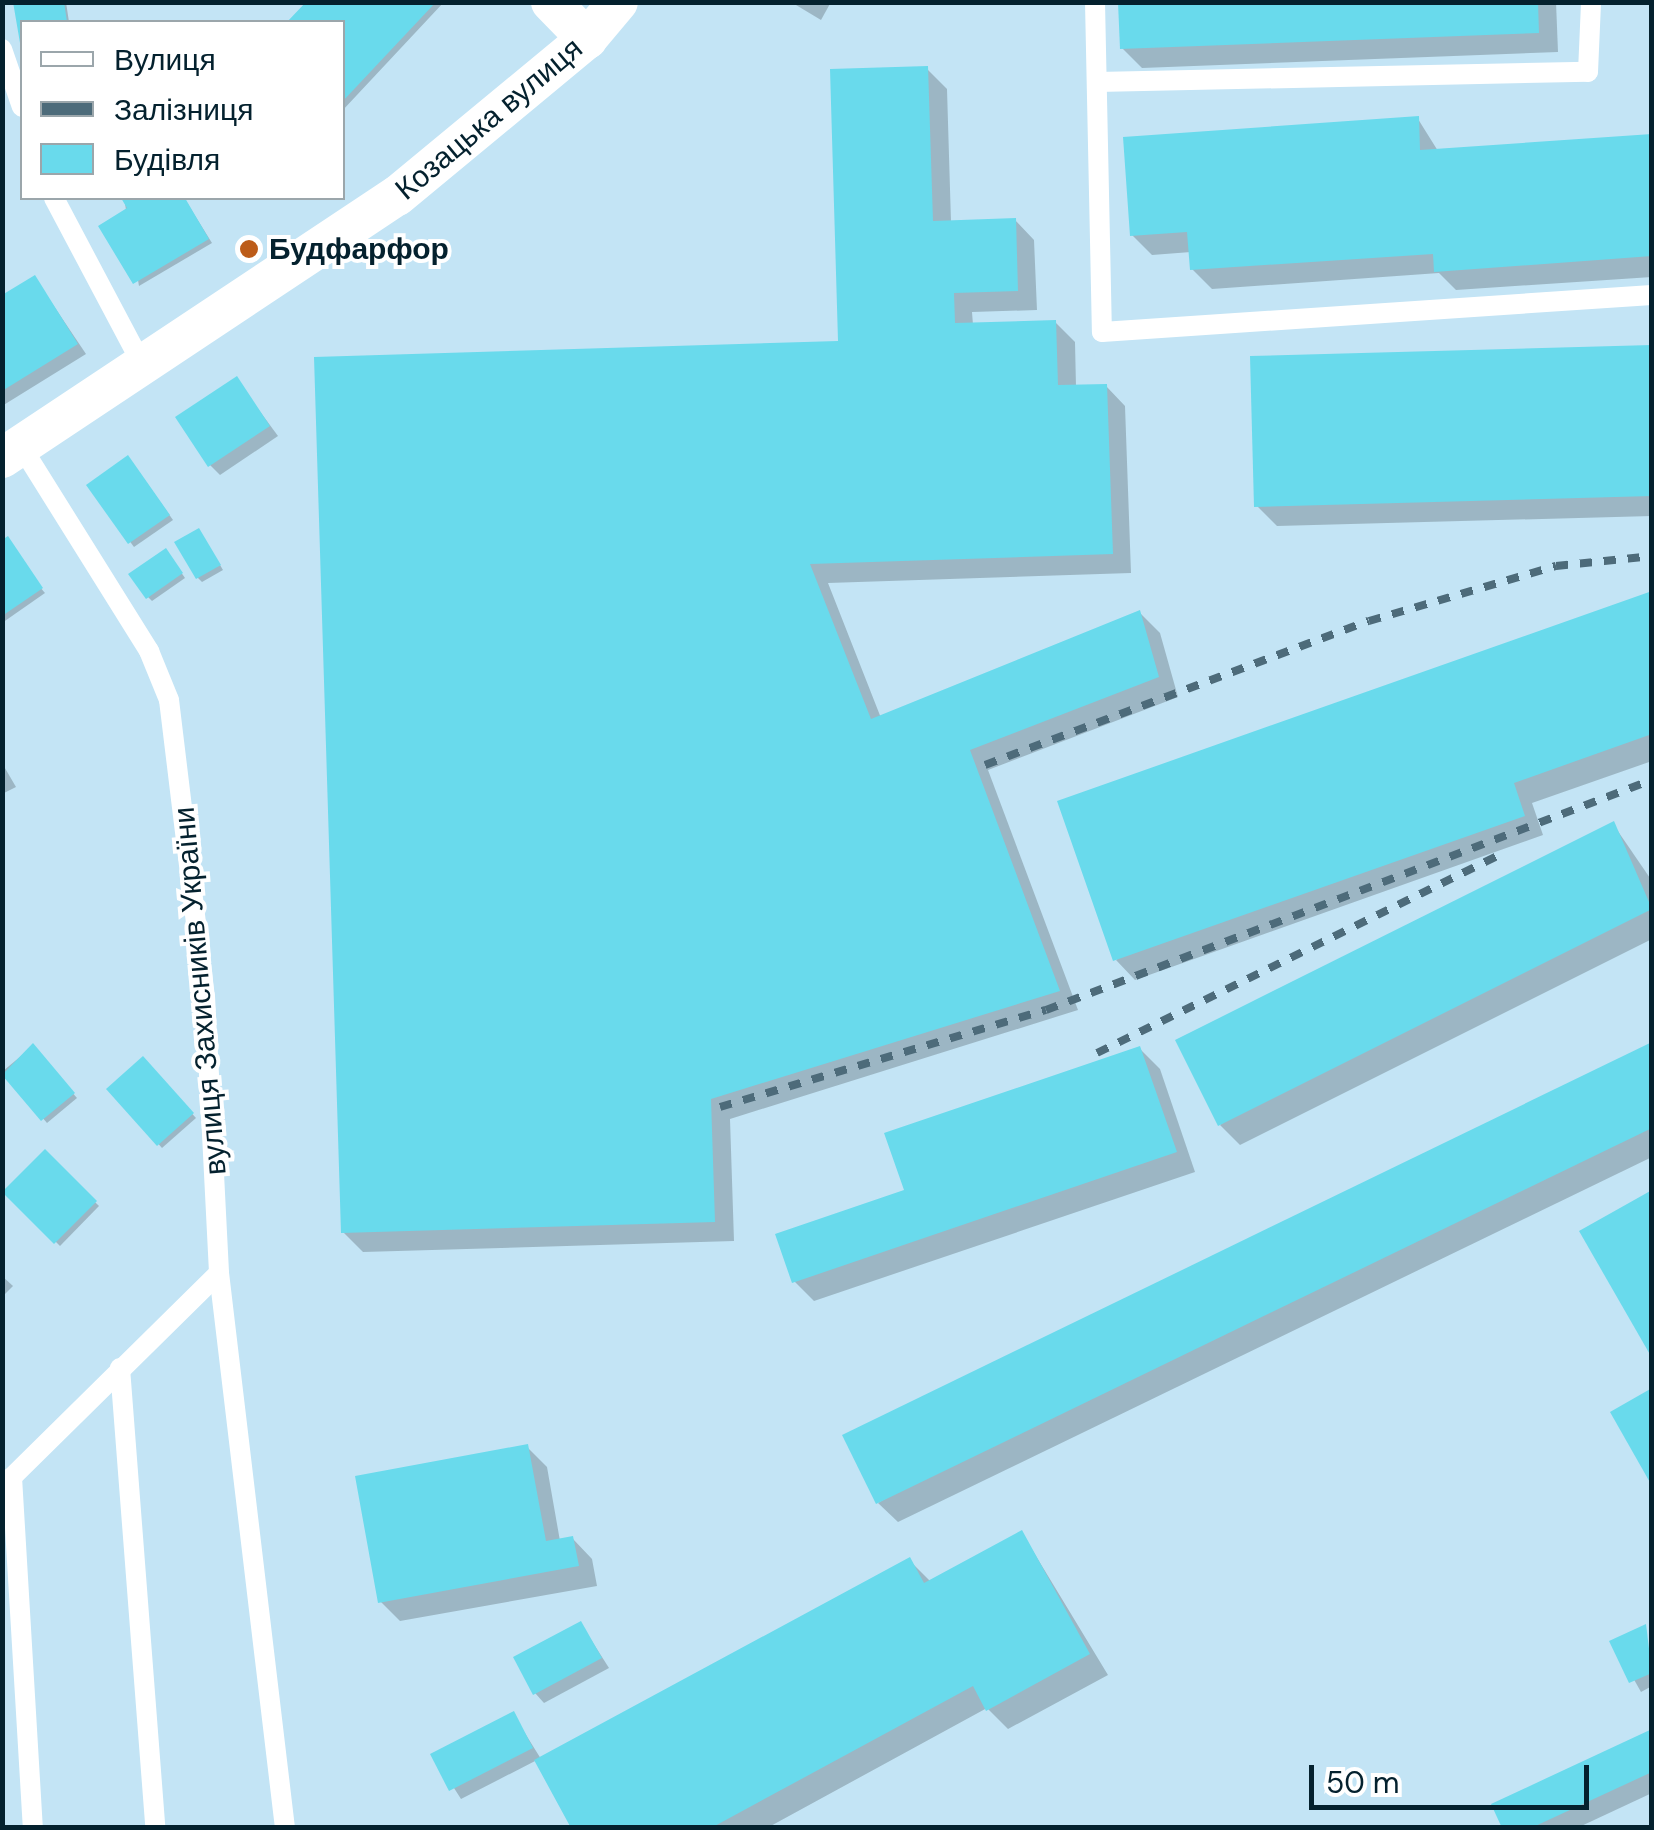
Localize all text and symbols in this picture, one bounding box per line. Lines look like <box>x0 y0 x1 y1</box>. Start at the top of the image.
legend <box>20 20 345 200</box>
street label: Козацька вулиця <box>388 30 590 208</box>
text: Вулиця <box>114 40 216 79</box>
text: Залізниця <box>114 90 253 129</box>
text: Будівля <box>114 140 220 179</box>
place label: Будфарфор <box>269 231 449 267</box>
marker: Будфарфор <box>238 238 260 260</box>
street label: вулиця Захисників України <box>166 805 234 1177</box>
scale bar <box>1314 1745 1594 1807</box>
text: 50 m <box>1326 1763 1400 1802</box>

